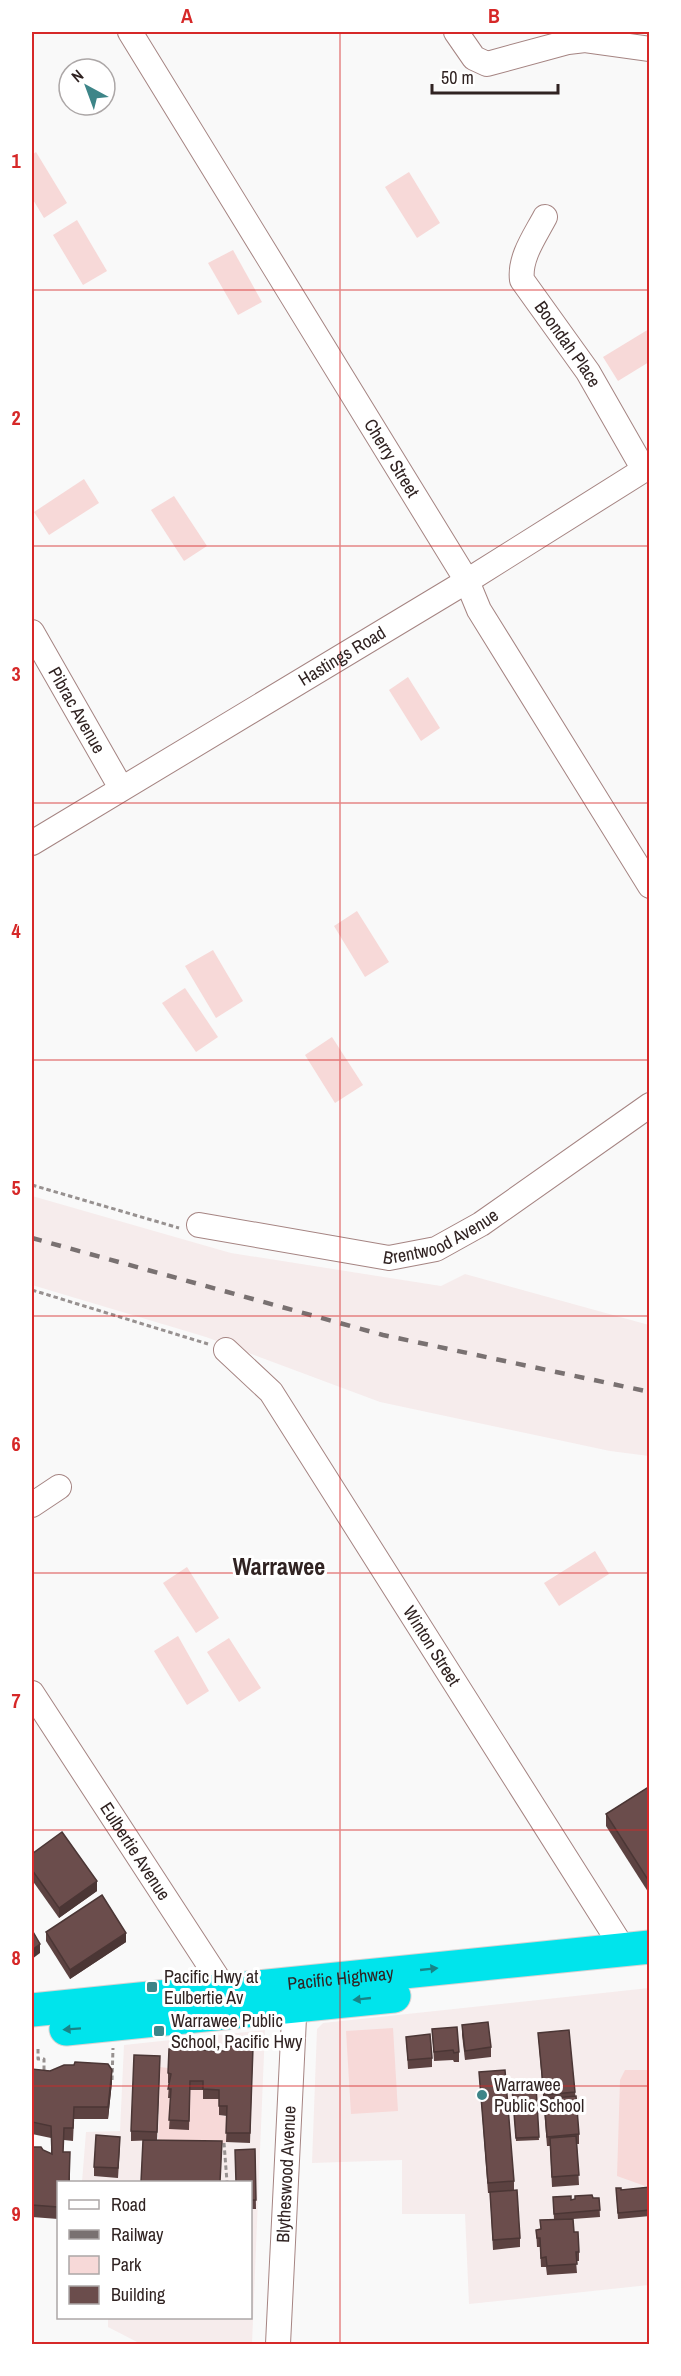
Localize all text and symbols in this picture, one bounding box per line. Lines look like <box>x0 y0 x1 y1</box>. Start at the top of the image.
text: A <box>181 2 193 29</box>
text: B <box>488 2 500 29</box>
north arrow <box>57 57 117 117</box>
scale bar <box>432 57 558 95</box>
text: N <box>66 64 88 87</box>
text: 50 m <box>441 65 474 90</box>
text: 1 <box>11 147 21 174</box>
street label: Boondah Place <box>529 296 607 392</box>
text: 2 <box>11 404 21 431</box>
street label: Cherry Street <box>358 414 426 502</box>
street label: Hastings Road <box>294 620 390 692</box>
text: 3 <box>11 660 21 687</box>
street label: Pibrac Avenue <box>42 662 112 758</box>
text: 4 <box>11 917 21 944</box>
text: 5 <box>11 1174 21 1201</box>
street label: Brentwood Avenue <box>381 1203 503 1271</box>
text: 6 <box>11 1430 21 1457</box>
district label: Warrawee <box>233 1550 325 1582</box>
street label: Winton Street <box>397 1601 467 1691</box>
text: 7 <box>11 1687 21 1714</box>
street label: Eulbertie Avenue <box>94 1797 177 1905</box>
text: 8 <box>11 1944 21 1971</box>
street label: Pacific Highway <box>286 1960 395 1996</box>
place label: Pacific Hwy at Eulbertie Av <box>164 1964 258 2010</box>
one-way arrow <box>420 1964 439 1974</box>
marker: Pacific Hwy at Eulbertie Av <box>145 1980 159 1994</box>
one-way arrow <box>352 1994 371 2004</box>
place label: Warrawee Public School, Pacific Hwy <box>171 2008 303 2054</box>
one-way arrow <box>62 2024 81 2033</box>
marker: Warrawee Public School, Pacific Hwy <box>152 2024 166 2038</box>
place label: Warrawee Public School <box>494 2072 584 2118</box>
marker: Warrawee Public School <box>475 2088 489 2102</box>
street label: Blytheswood Avenue <box>270 2105 302 2243</box>
legend <box>57 2181 252 2319</box>
text: Road <box>111 2192 146 2217</box>
text: 9 <box>11 2200 21 2227</box>
text: Railway <box>111 2222 164 2247</box>
text: Park <box>111 2252 142 2277</box>
text: Building <box>111 2282 166 2307</box>

